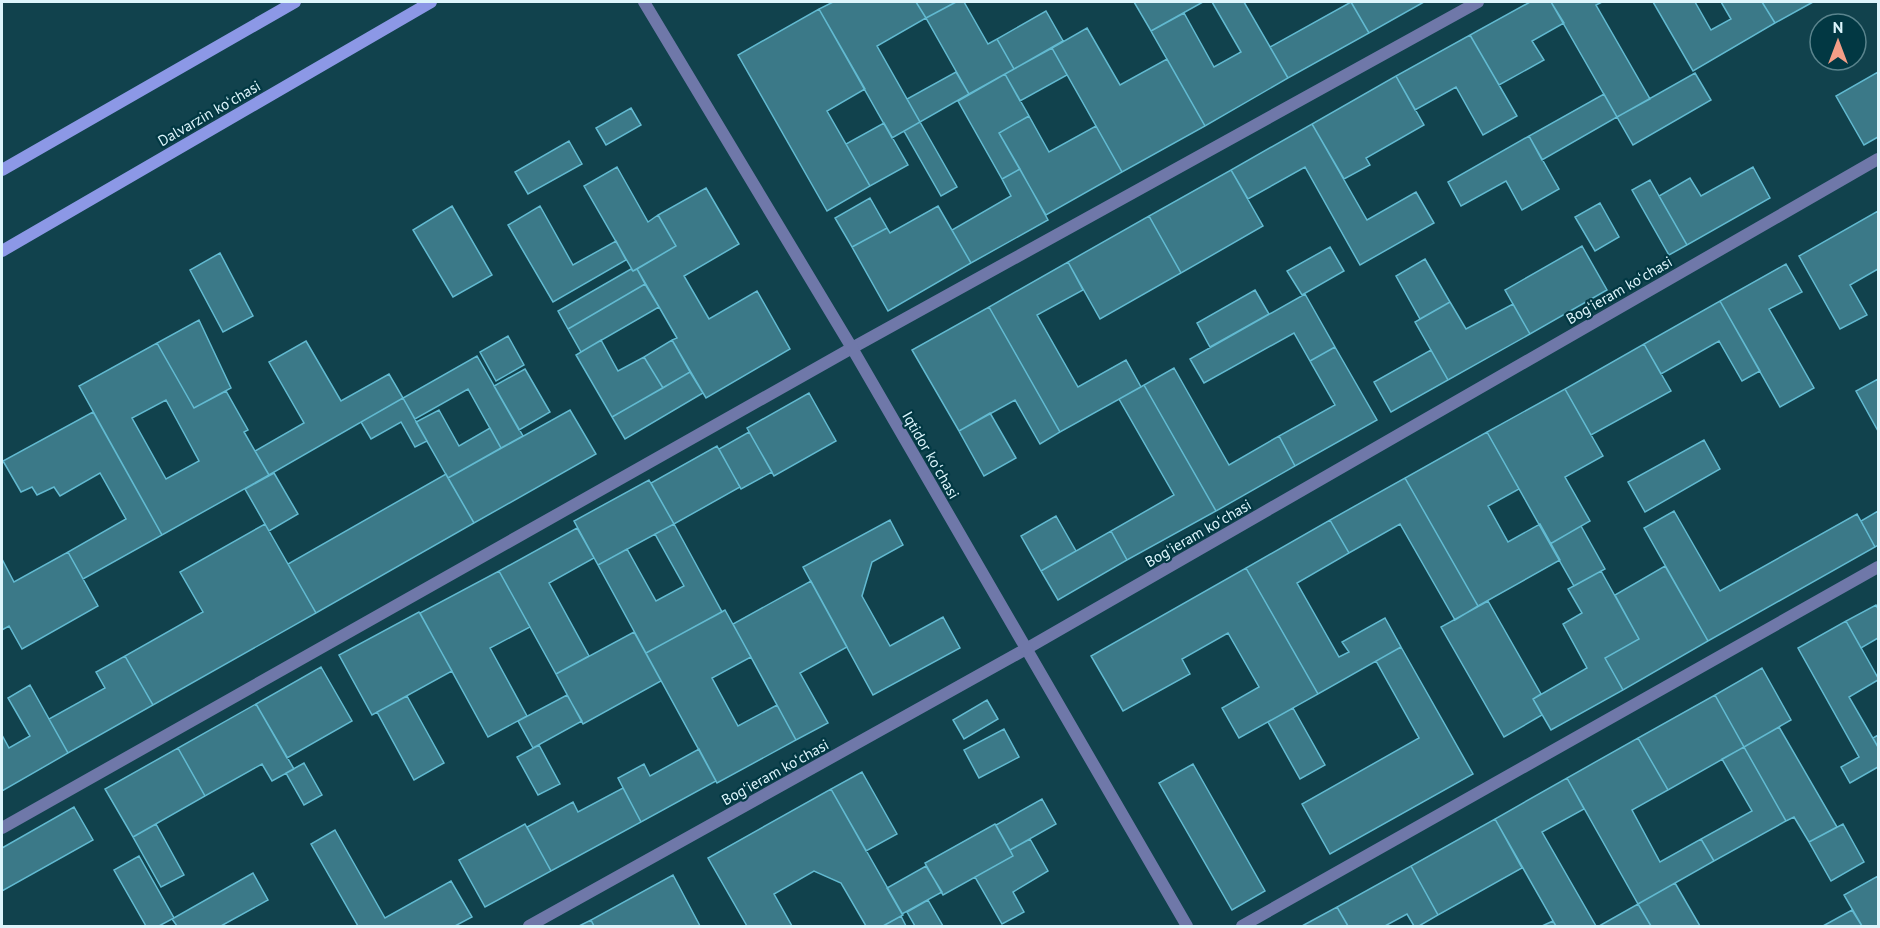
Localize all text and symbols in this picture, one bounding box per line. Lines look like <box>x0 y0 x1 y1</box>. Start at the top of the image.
north arrow <box>1808 12 1868 72</box>
text: N <box>1833 17 1843 37</box>
street label: Dalvarzin koʻchasi <box>154 76 264 150</box>
street label: Bogʻieram koʻchasi <box>1562 252 1676 328</box>
street label: Iqtidor koʻchasi <box>898 408 964 502</box>
street label: Bogʻieram koʻchasi <box>1141 495 1255 571</box>
street label: Bogʻieram koʻchasi <box>718 735 832 809</box>

